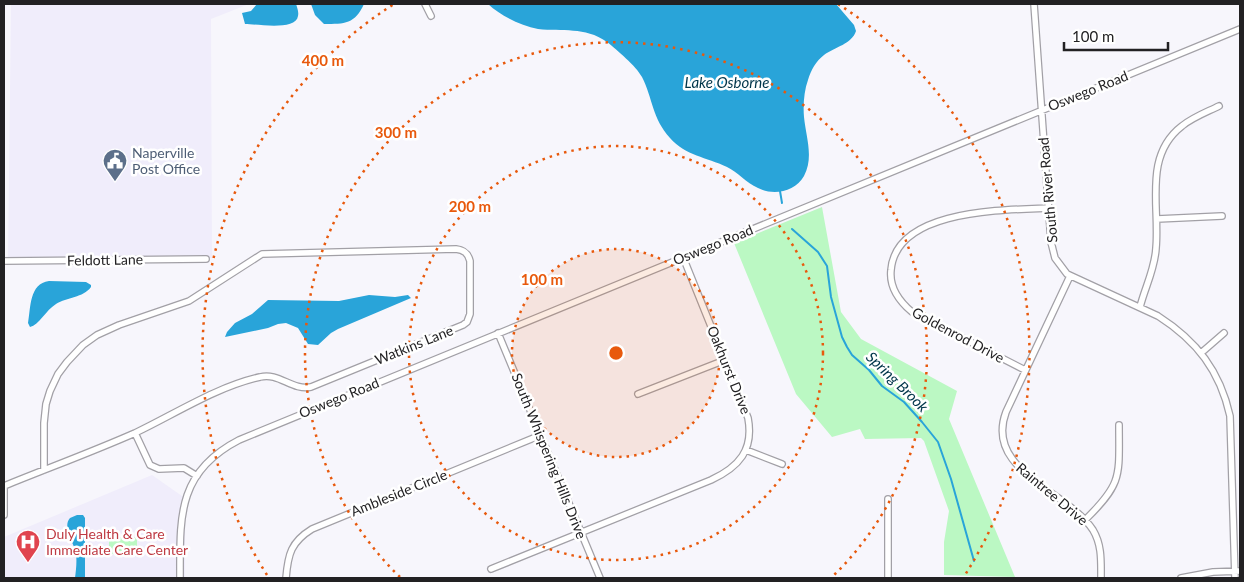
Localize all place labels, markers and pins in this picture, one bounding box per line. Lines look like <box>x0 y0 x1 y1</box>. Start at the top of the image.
place label: Naperville Post Office <box>132 144 200 177</box>
public building icon: Naperville Post Office <box>102 148 128 182</box>
centre of rings <box>607 344 625 362</box>
place label: Duly Health & Care Immediate Care Center <box>46 525 188 558</box>
hospital icon: Duly Health & Care Immediate Care Center <box>15 529 41 563</box>

